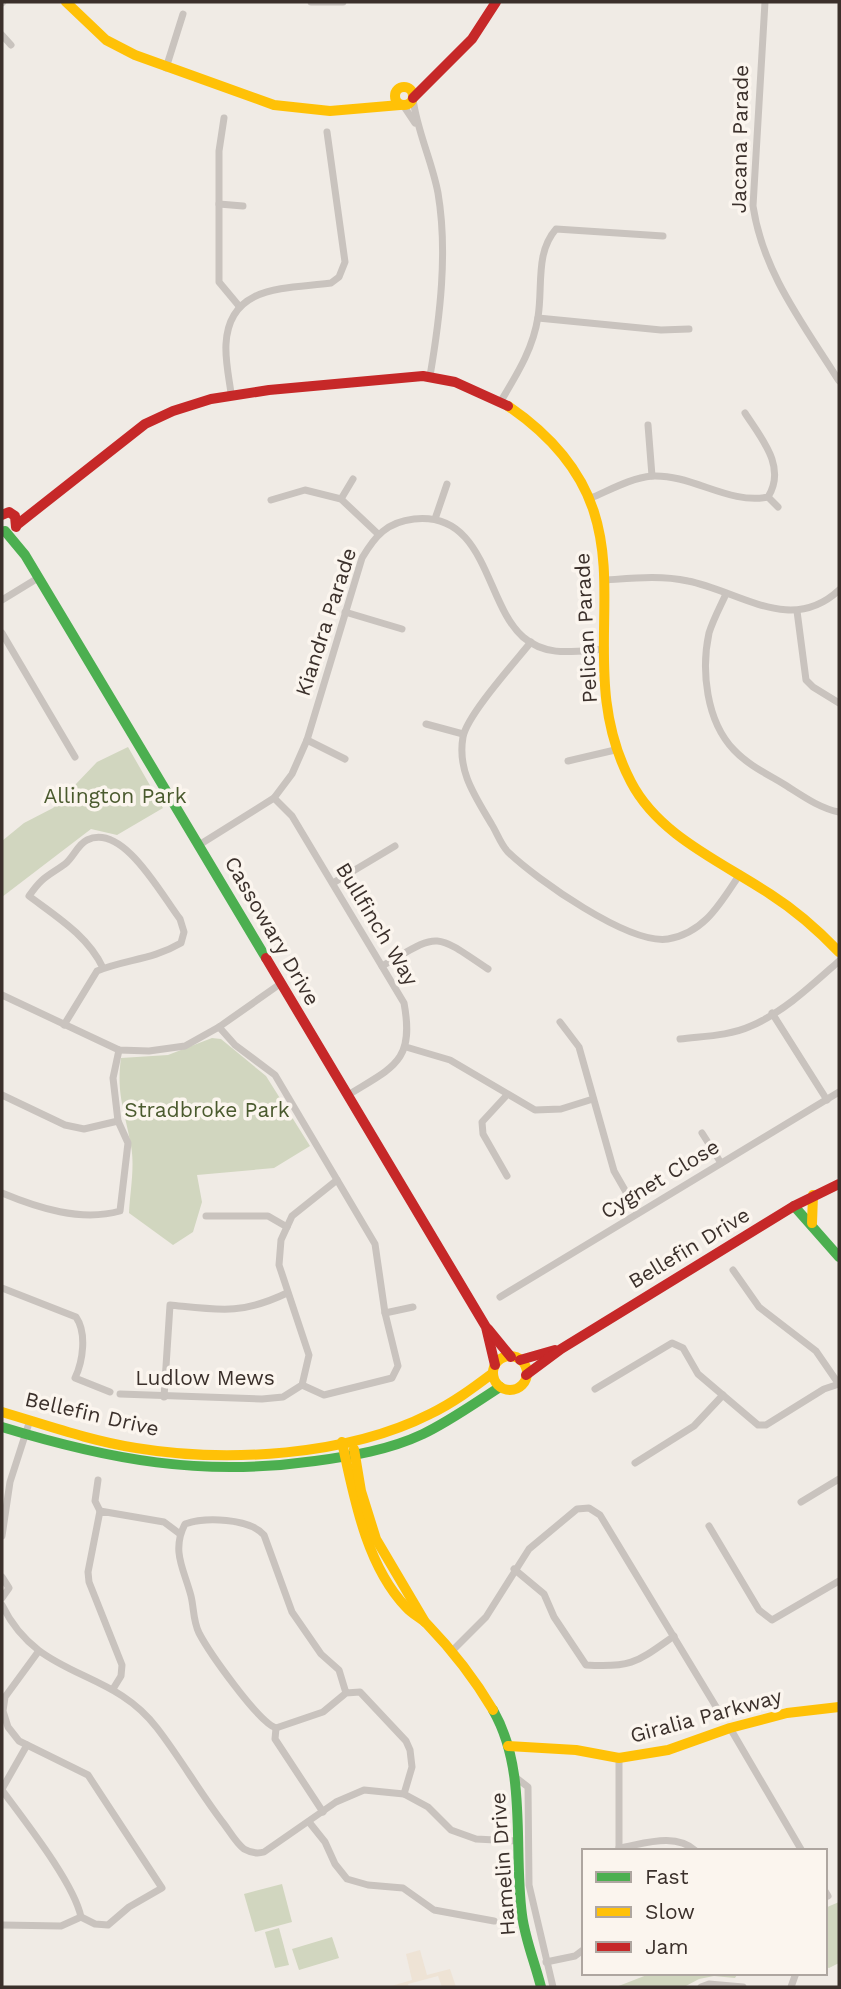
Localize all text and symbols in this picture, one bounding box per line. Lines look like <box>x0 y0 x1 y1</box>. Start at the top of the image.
street label: Jacana Parade <box>726 64 753 214</box>
street label: Kiandra Parade <box>290 545 361 699</box>
street label: Pelican Parade <box>569 552 602 704</box>
park label: Allington Park <box>43 783 187 808</box>
street label: Cassowary Drive <box>220 852 325 1010</box>
street label: Bullfinch Way <box>331 858 424 990</box>
park label: Stradbroke Park <box>124 1097 290 1122</box>
street label: Cygnet Close <box>596 1133 724 1224</box>
street label: Bellefin Drive <box>624 1202 754 1294</box>
street label: Ludlow Mews <box>135 1365 275 1390</box>
street label: Bellefin Drive <box>23 1386 162 1441</box>
street label: Giralia Parkway <box>627 1683 785 1748</box>
street label: Hamelin Drive <box>485 1791 520 1937</box>
legend <box>582 1849 827 1975</box>
text: Fast <box>645 1864 689 1889</box>
text: Slow <box>645 1899 695 1924</box>
text: Jam <box>645 1934 688 1959</box>

